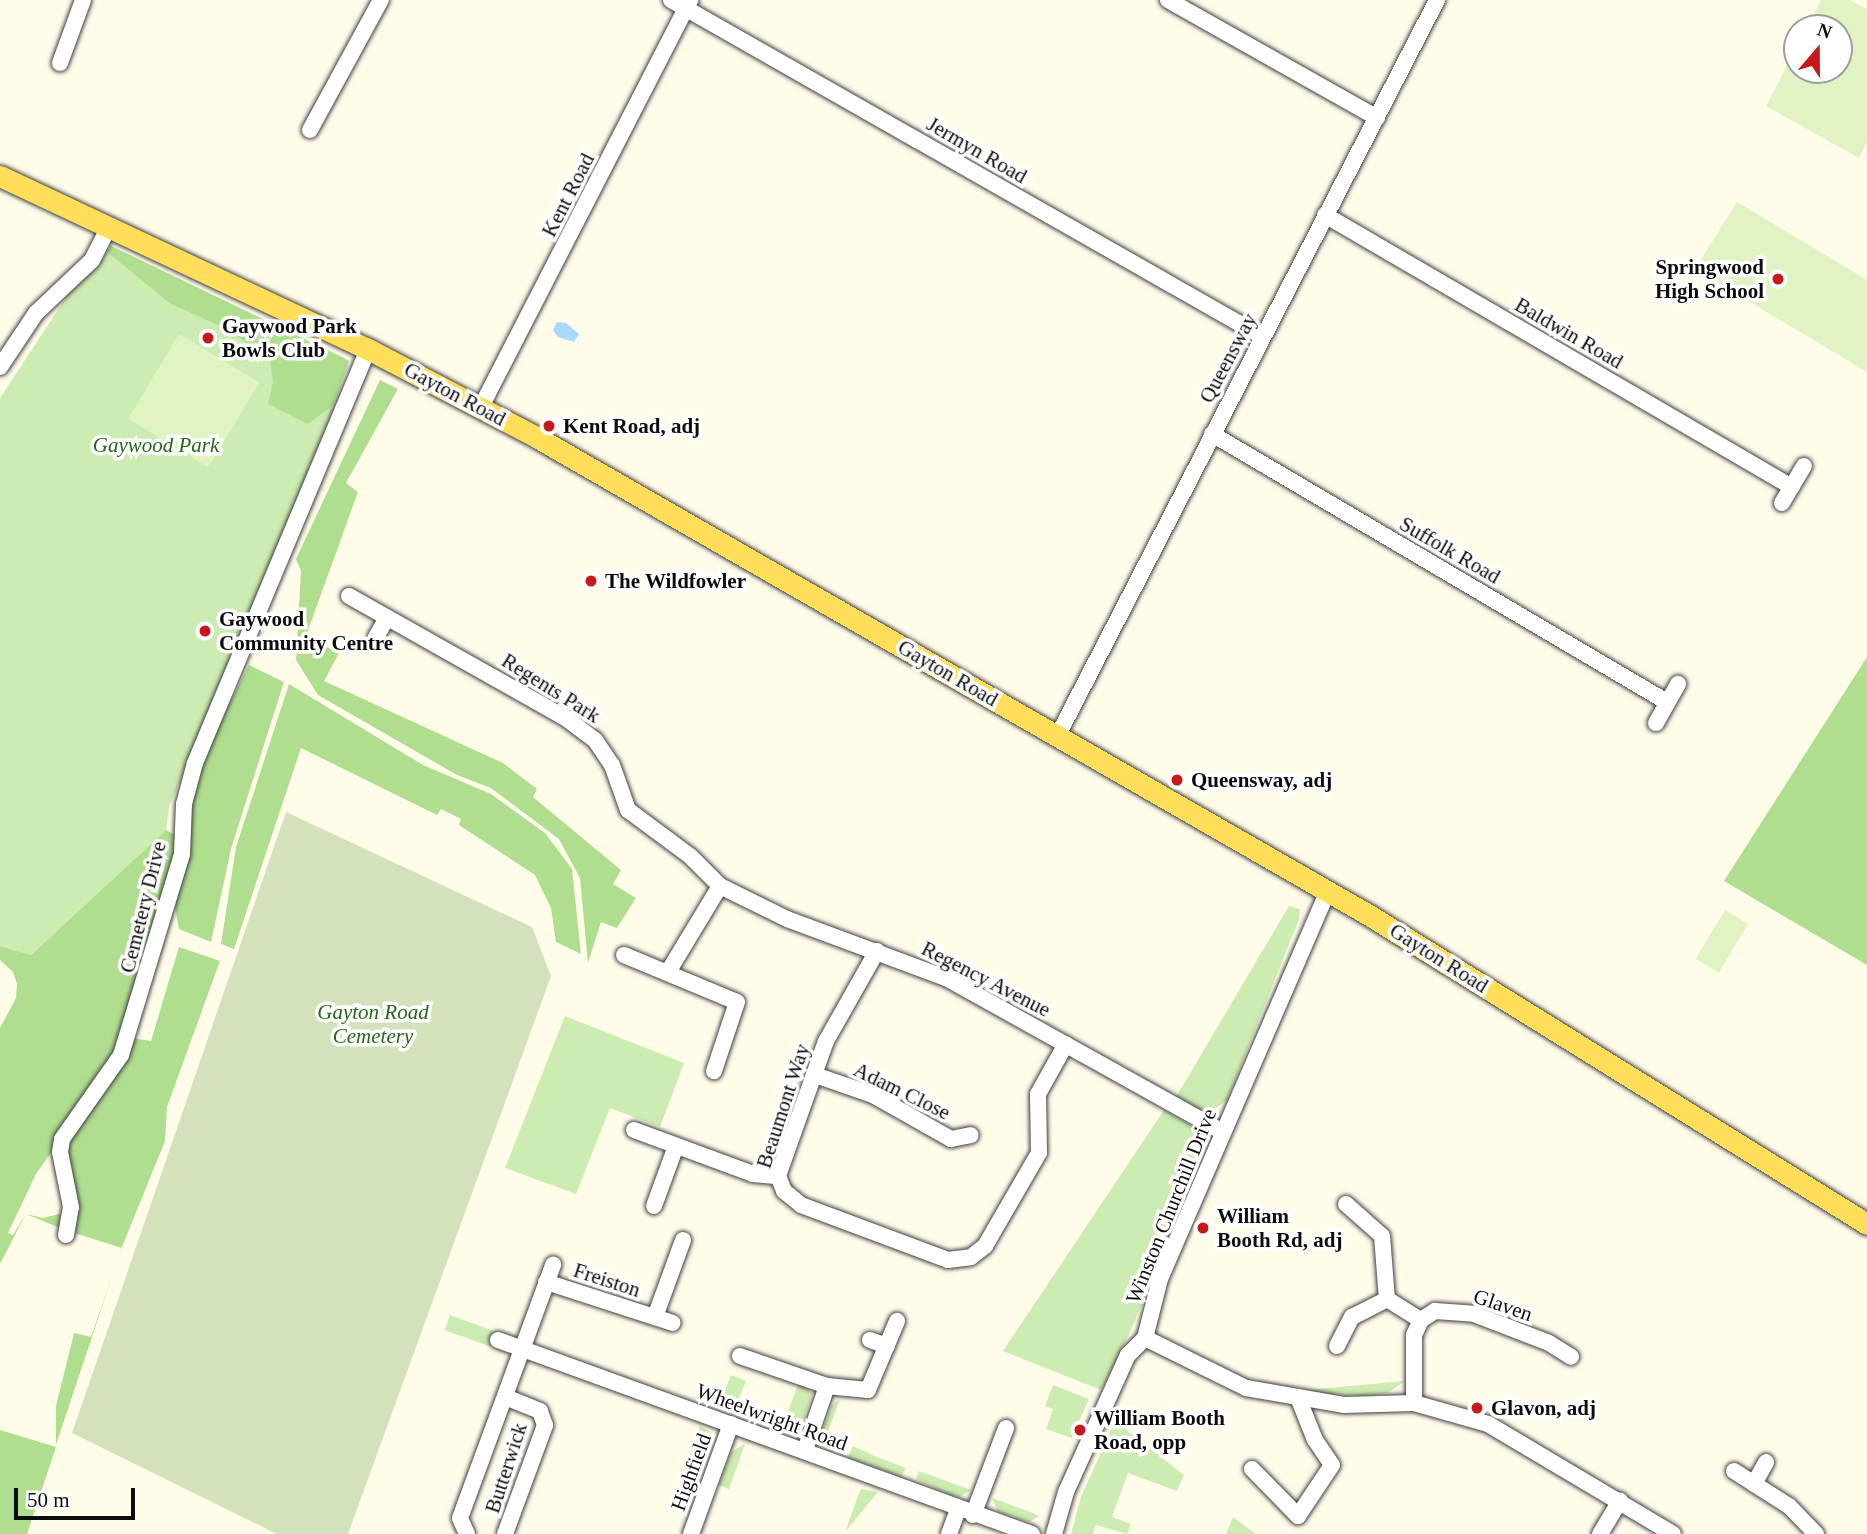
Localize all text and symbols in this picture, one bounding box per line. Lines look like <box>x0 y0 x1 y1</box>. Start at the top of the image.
north arrow <box>1783 14 1853 84</box>
text: N <box>1815 18 1835 43</box>
street label: Jermyn Road <box>922 111 1032 189</box>
street label: Kent Road <box>536 149 600 241</box>
place label: Springwood High School <box>1655 254 1764 304</box>
marker: Springwood High School <box>1770 271 1786 287</box>
street label: Baldwin Road <box>1510 292 1628 374</box>
street label: Queensway <box>1194 309 1262 407</box>
place label: Gaywood Park Bowls Club <box>222 313 357 363</box>
marker: Gaywood Park Bowls Club <box>200 330 216 346</box>
street label: Gayton Road <box>400 357 510 431</box>
place label: Kent Road, adj <box>563 413 700 439</box>
marker: Kent Road, adj <box>541 418 557 434</box>
park label: Gaywood Park <box>93 432 219 458</box>
street label: Suffolk Road <box>1395 511 1505 589</box>
place label: The Wildfowler <box>605 568 746 594</box>
marker: The Wildfowler <box>583 573 599 589</box>
place label: Gaywood Community Centre <box>219 606 393 656</box>
marker: Gaywood Community Centre <box>197 623 213 639</box>
street label: Gayton Road <box>893 634 1003 712</box>
street label: Regents Park <box>497 648 605 728</box>
place label: Queensway, adj <box>1191 767 1332 793</box>
marker: Queensway, adj <box>1169 772 1185 788</box>
street label: Cemetery Drive <box>114 839 172 975</box>
street label: Gayton Road <box>1385 918 1493 998</box>
street label: Regency Avenue <box>917 935 1055 1023</box>
park label: Gayton Road Cemetery <box>317 999 429 1049</box>
street label: Beaumont Way <box>751 1041 815 1171</box>
street label: Adam Close <box>850 1057 954 1125</box>
street label: Winston Churchill Drive <box>1120 1105 1222 1307</box>
place label: William Booth Rd, adj <box>1217 1203 1342 1253</box>
marker: William Booth Rd, adj <box>1195 1220 1211 1236</box>
street label: Freiston <box>570 1257 644 1303</box>
street label: Glaven <box>1470 1283 1536 1327</box>
street label: Wheelwright Road <box>693 1378 851 1456</box>
place label: Glavon, adj <box>1491 1395 1596 1421</box>
marker: Glavon, adj <box>1469 1400 1485 1416</box>
place label: William Booth Road, opp <box>1094 1405 1225 1455</box>
street label: Butterwick <box>480 1420 532 1516</box>
marker: William Booth Road, opp <box>1072 1422 1088 1438</box>
street label: Highfield <box>665 1430 717 1514</box>
scale bar <box>18 1474 138 1518</box>
text: 50 m <box>27 1488 70 1512</box>

